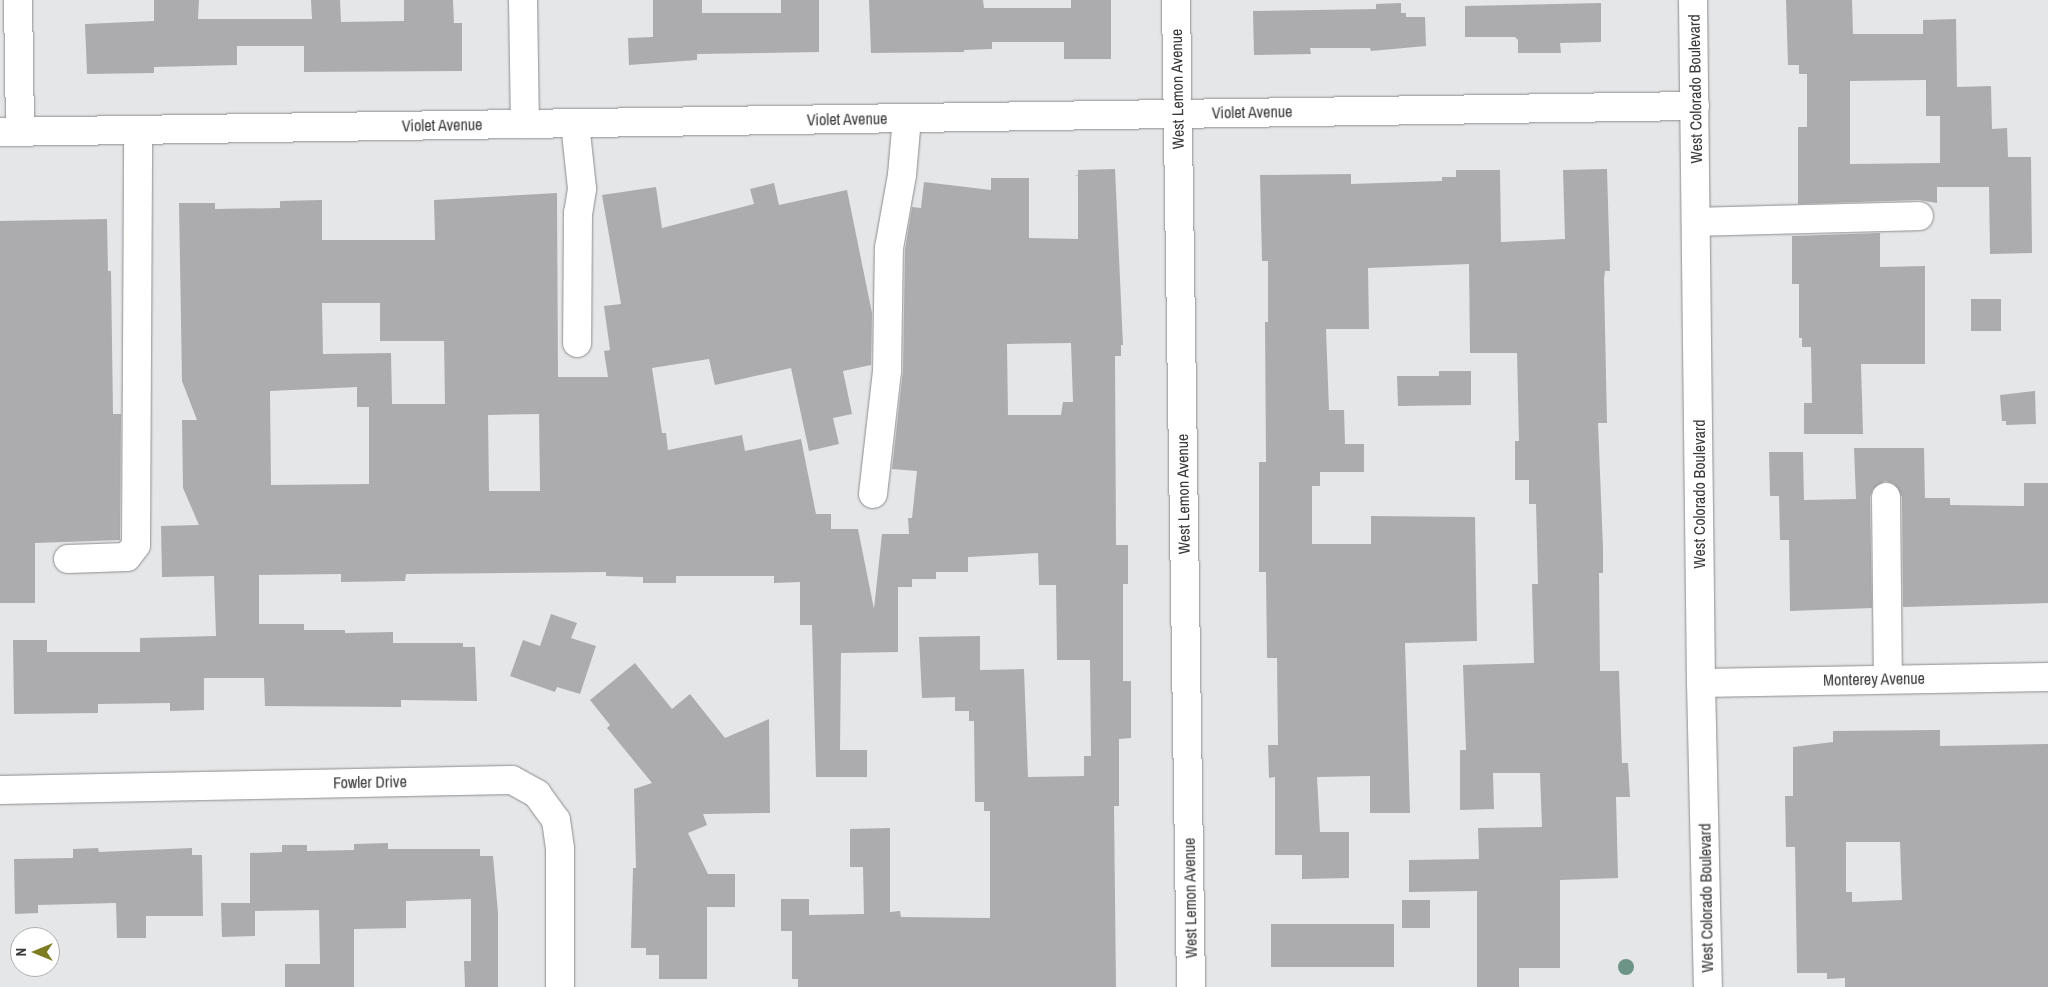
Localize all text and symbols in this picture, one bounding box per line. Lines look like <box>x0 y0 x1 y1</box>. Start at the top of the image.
street label: West Colorado Boulevard <box>1684 14 1706 164</box>
street label: West Lemon Avenue <box>1166 28 1188 150</box>
street label: Violet Avenue <box>1211 102 1293 122</box>
street label: Violet Avenue <box>806 109 888 129</box>
street label: Violet Avenue <box>401 115 483 135</box>
street label: West Colorado Boulevard <box>1689 419 1709 569</box>
street label: West Lemon Avenue <box>1172 433 1194 555</box>
street label: Monterey Avenue <box>1823 669 1925 689</box>
street label: Fowler Drive <box>333 772 407 792</box>
street label: West Colorado Boulevard <box>1695 823 1717 973</box>
street label: West Lemon Avenue <box>1179 837 1201 959</box>
north arrow <box>10 927 60 977</box>
text: N <box>12 948 30 956</box>

